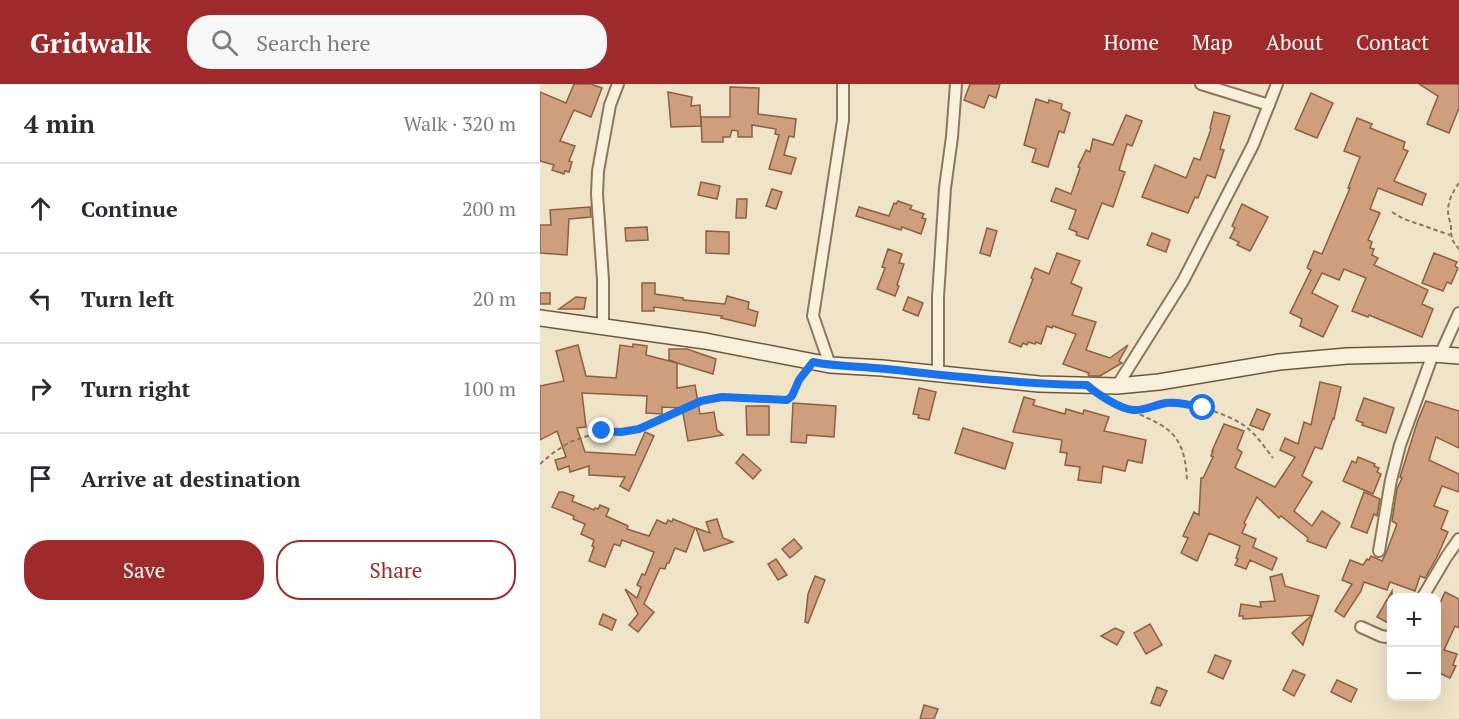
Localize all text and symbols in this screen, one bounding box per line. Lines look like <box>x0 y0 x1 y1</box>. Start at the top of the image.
search box <box>187 15 607 69</box>
text: Gridwalk <box>30 24 151 61</box>
icon: search <box>208 26 241 59</box>
text: Search here <box>256 28 371 57</box>
text: Home <box>1103 28 1159 56</box>
text: Map <box>1192 28 1233 56</box>
text: About <box>1266 28 1323 56</box>
text: Contact <box>1356 28 1429 56</box>
text: 4 min <box>24 106 95 140</box>
text: Walk · 320 m <box>404 110 516 137</box>
icon: ahead <box>24 192 57 225</box>
text: Continue <box>81 194 178 223</box>
text: 200 m <box>462 195 516 222</box>
icon: left <box>24 282 57 315</box>
text: Turn left <box>81 284 174 313</box>
text: 20 m <box>473 285 516 312</box>
icon: right <box>24 372 57 405</box>
text: Turn right <box>81 374 190 403</box>
text: 100 m <box>462 375 516 402</box>
route start <box>1189 394 1215 420</box>
route end <box>588 417 614 443</box>
icon: arrive <box>24 462 57 495</box>
text: Arrive at destination <box>81 464 300 493</box>
button: Save <box>24 540 264 600</box>
button: Share <box>276 540 516 600</box>
map controls <box>1387 593 1441 701</box>
button: + <box>1387 593 1441 647</box>
button: − <box>1387 647 1441 701</box>

